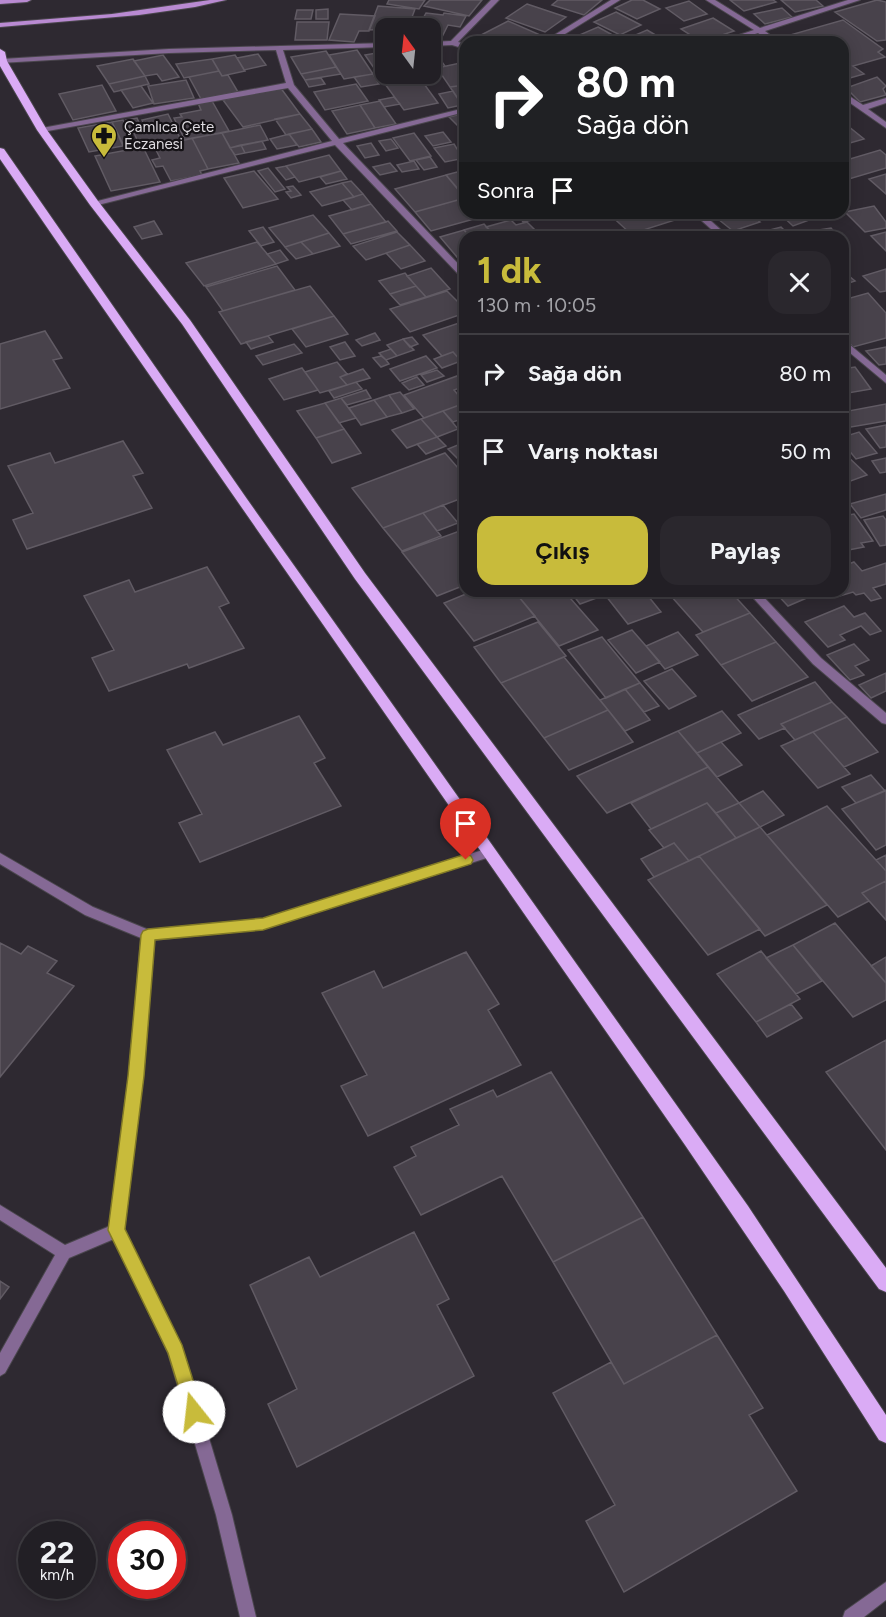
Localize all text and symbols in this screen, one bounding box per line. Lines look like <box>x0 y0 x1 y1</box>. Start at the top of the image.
north arrow <box>375 18 441 84</box>
map controls <box>375 18 441 84</box>
text: 80 m <box>576 57 676 108</box>
icon: right <box>477 60 555 138</box>
text: Sağa dön <box>576 108 689 141</box>
place label: Çamlıca Çete Eczanesi <box>124 118 214 153</box>
pharmacy icon: Çamlıca Çete Eczanesi <box>89 121 119 159</box>
icon: arrive <box>546 174 579 207</box>
text: Sonra <box>477 177 534 204</box>
text: 1 dk <box>477 249 542 292</box>
button: close <box>768 251 831 314</box>
text: 130 m · 10:05 <box>477 293 596 317</box>
icon: right <box>477 357 510 390</box>
text: Sağa dön <box>528 360 622 387</box>
text: 80 m <box>779 360 831 387</box>
icon: arrive <box>477 435 510 468</box>
text: Varış noktası <box>528 438 658 465</box>
text: 50 m <box>780 438 831 465</box>
button: Çıkış <box>477 516 648 585</box>
button: Paylaş <box>660 516 831 585</box>
pin <box>440 798 491 860</box>
icon: arrive <box>449 807 482 840</box>
position arrow <box>162 1380 226 1444</box>
speed limit sign: 30 <box>108 1521 186 1599</box>
text: 22 <box>40 1534 74 1571</box>
text: km/h <box>40 1566 74 1584</box>

